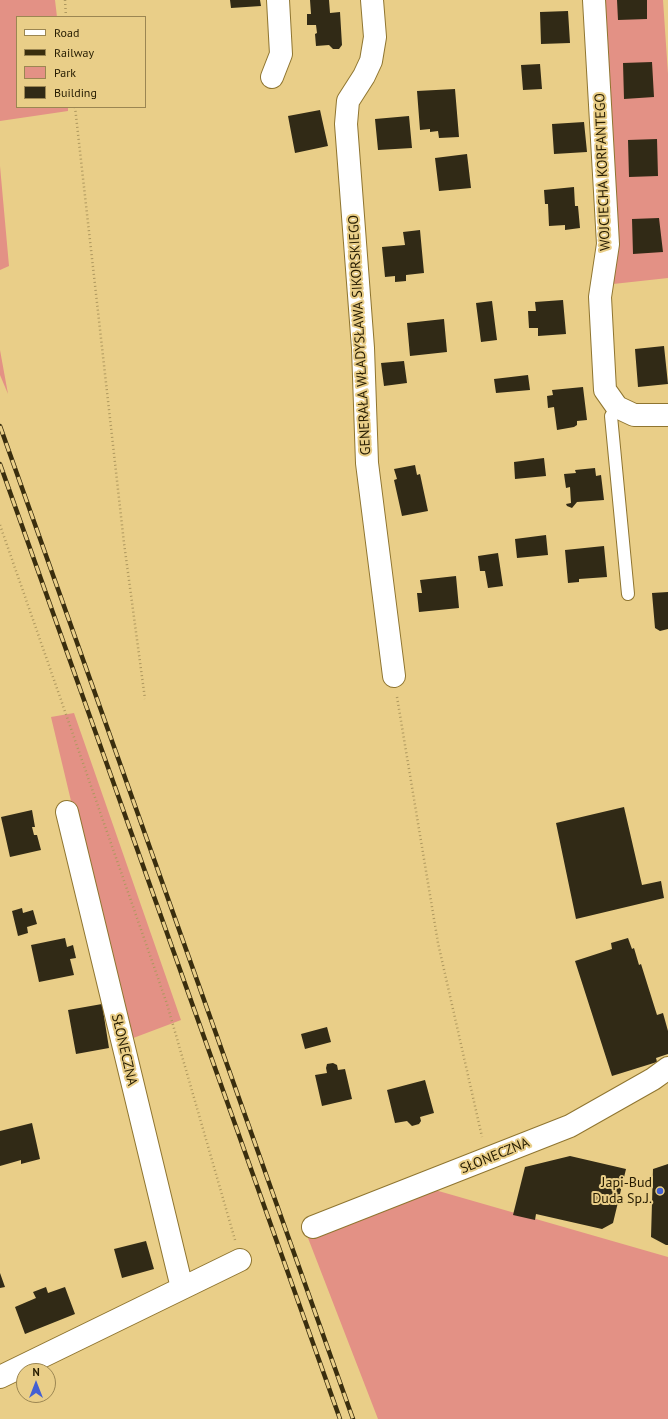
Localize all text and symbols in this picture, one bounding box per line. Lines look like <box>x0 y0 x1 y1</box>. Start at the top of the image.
legend <box>16 16 146 108</box>
text: Road <box>54 25 79 40</box>
text: Railway <box>54 45 94 60</box>
text: Park <box>54 65 76 80</box>
text: Building <box>54 85 97 100</box>
street label: WOJCIECHA KORFANTEGO <box>592 93 614 251</box>
street label: GENERAŁA WŁADYSŁAWA SIKORSKIEGO <box>345 214 375 456</box>
street label: SŁONECZNA <box>108 1012 140 1088</box>
street label: SŁONECZNA <box>458 1135 532 1177</box>
place label: Japi-Bud Duda Sp.J. <box>592 1175 652 1208</box>
marker: Japi-Bud Duda Sp.J. <box>655 1186 665 1196</box>
north arrow <box>16 1363 56 1403</box>
text: N <box>32 1365 40 1379</box>

